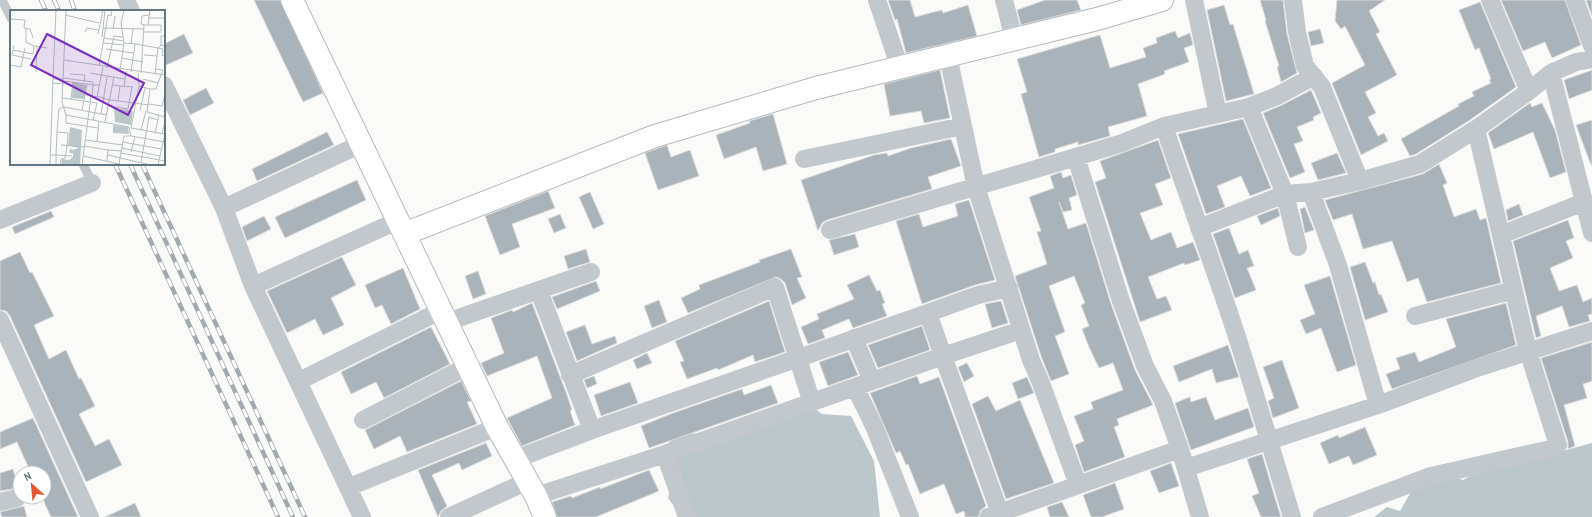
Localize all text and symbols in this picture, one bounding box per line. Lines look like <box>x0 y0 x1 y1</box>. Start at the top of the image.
inset map <box>10 10 165 165</box>
north arrow <box>12 465 52 505</box>
text: N <box>21 468 34 484</box>

